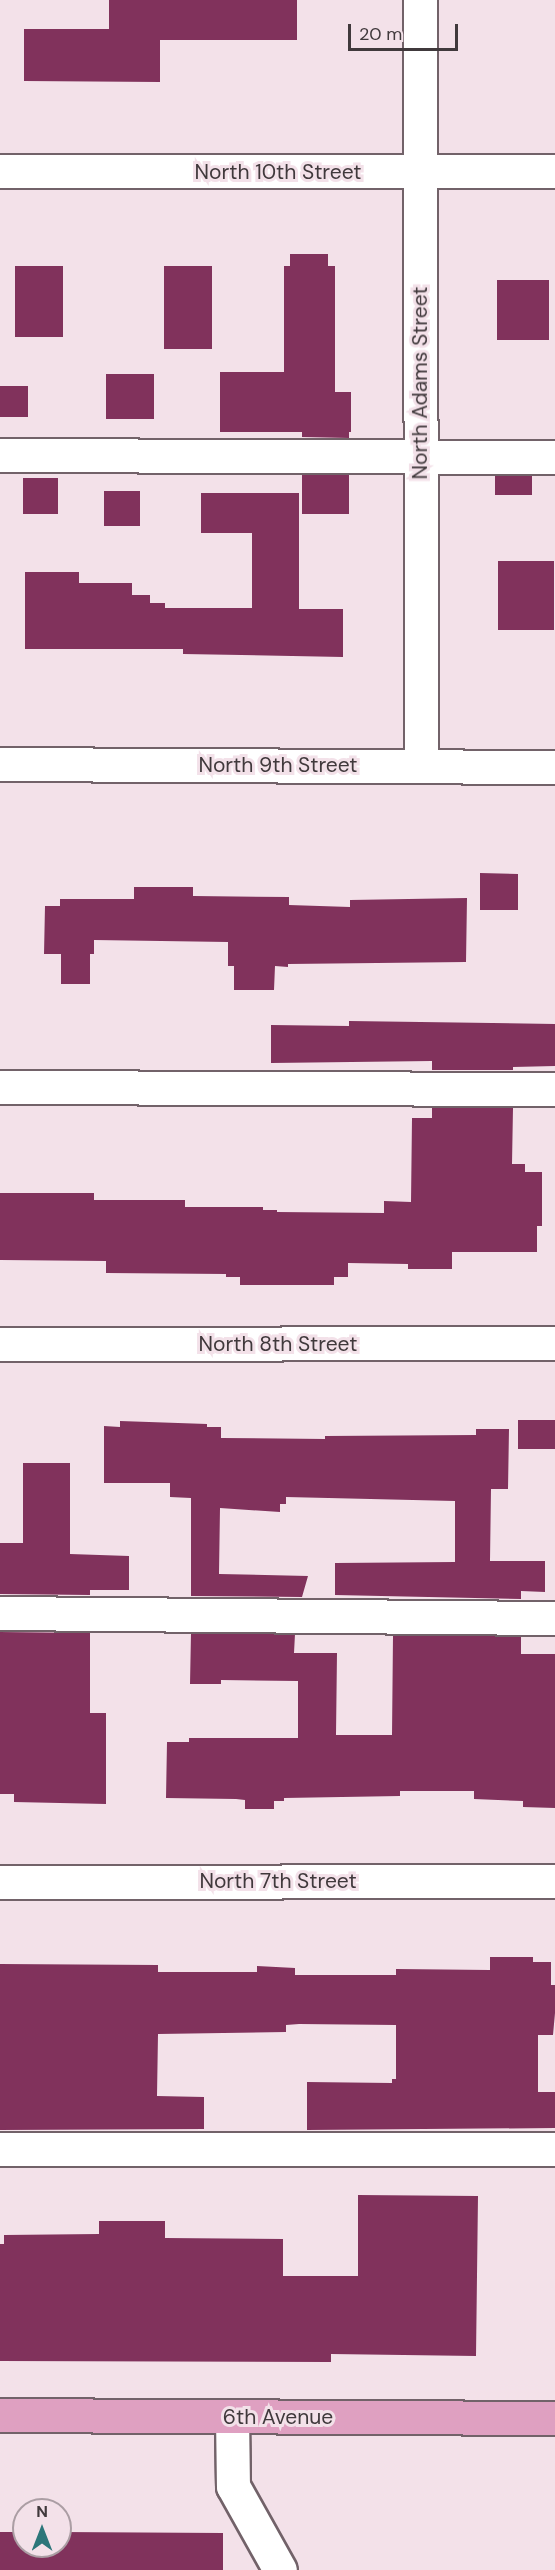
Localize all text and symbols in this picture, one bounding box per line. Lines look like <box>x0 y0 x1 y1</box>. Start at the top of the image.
scale bar <box>351 12 460 50</box>
text: 20 m <box>359 22 402 46</box>
street label: North 10th Street <box>195 159 361 185</box>
street label: North Adams Street <box>407 287 433 479</box>
street label: North 9th Street <box>198 752 358 778</box>
street label: North 8th Street <box>199 1331 357 1357</box>
street label: North 7th Street <box>199 1868 357 1894</box>
street label: 6th Avenue <box>223 2404 333 2430</box>
north arrow <box>12 2498 72 2558</box>
text: N <box>36 2501 48 2522</box>

